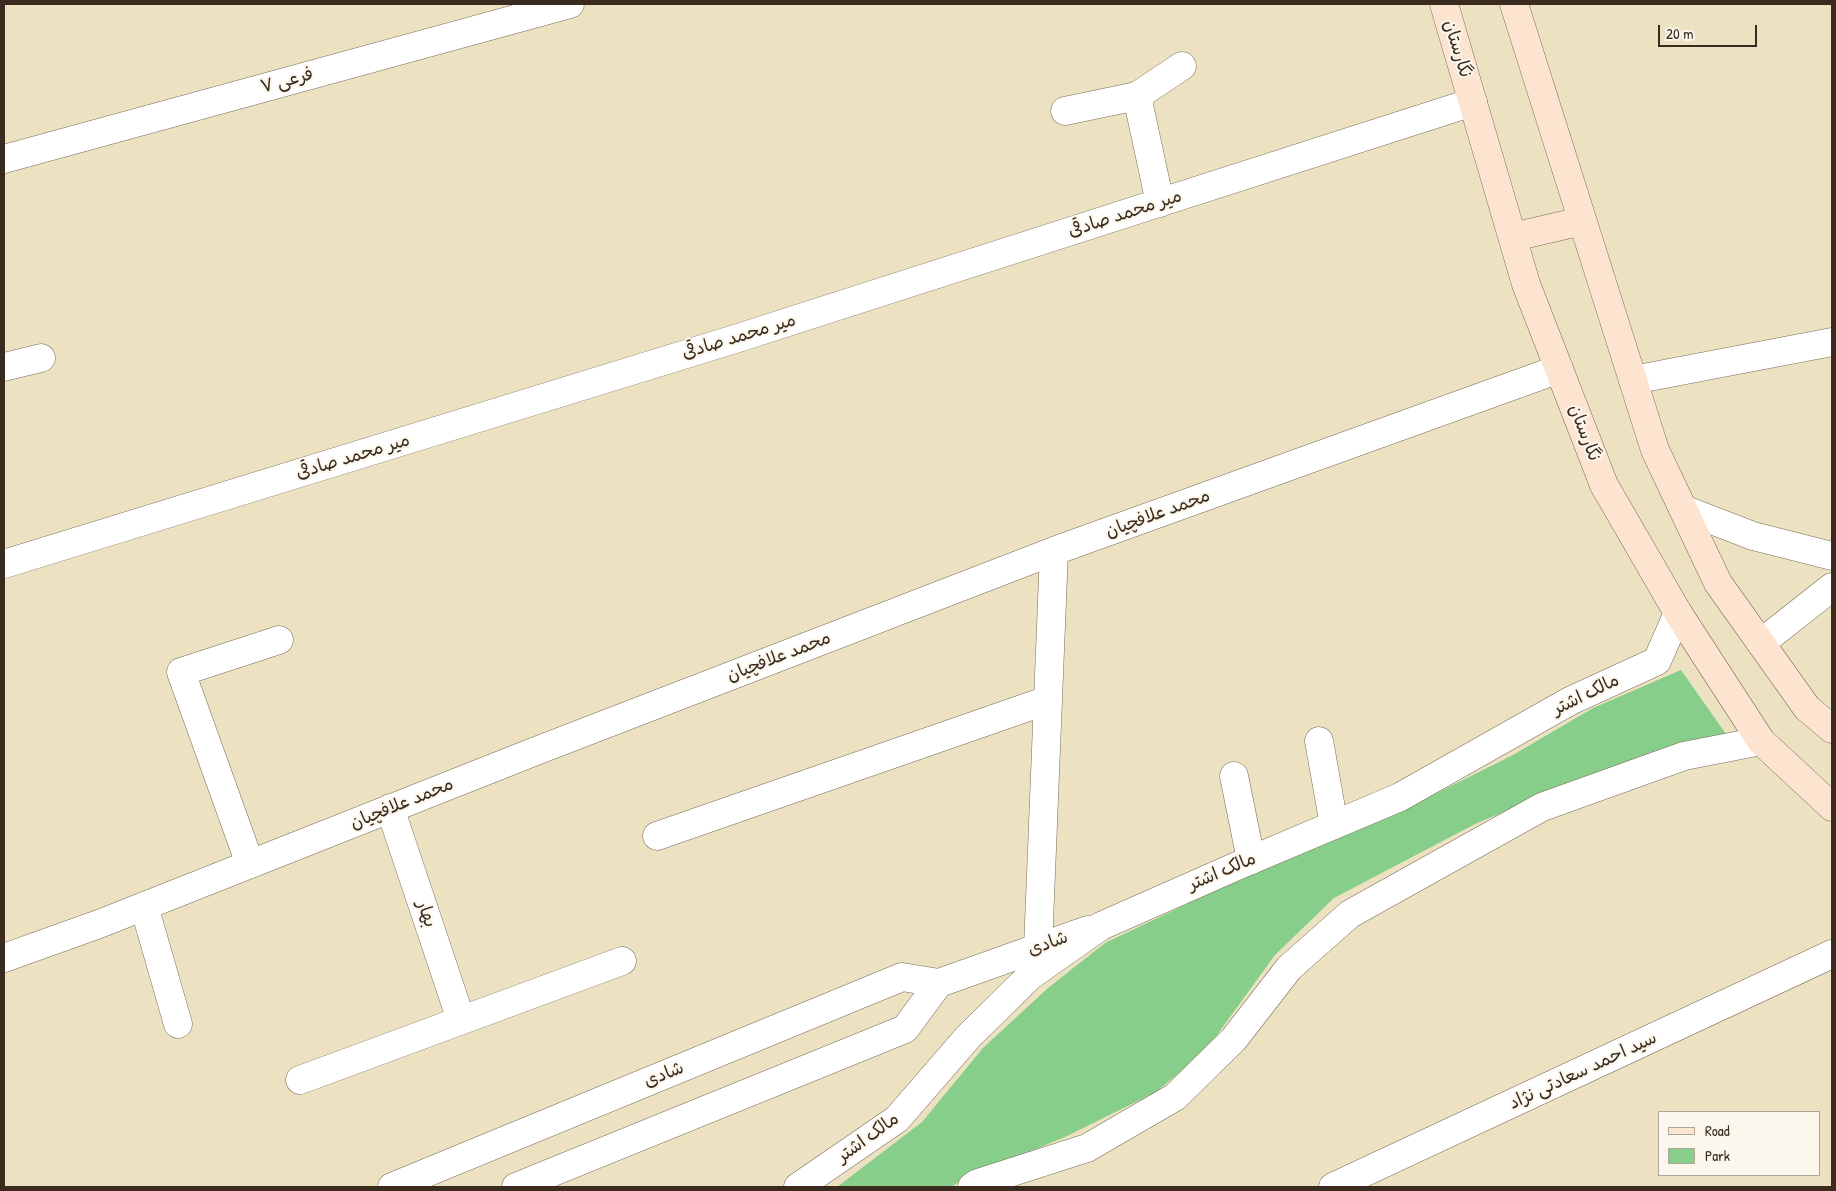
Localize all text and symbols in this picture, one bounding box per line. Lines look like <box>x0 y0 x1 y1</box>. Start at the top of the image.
scale bar <box>1661 15 1760 47</box>
street label: نگارستان <box>1438 18 1476 80</box>
text: 20 m <box>1666 23 1693 44</box>
street label: فرعی ۷ <box>258 64 316 98</box>
street label: میر محمد صادقی <box>1066 185 1184 243</box>
street label: میر محمد صادقی <box>679 309 799 365</box>
street label: نگارستان <box>1563 402 1605 464</box>
street label: میر محمد صادقی <box>293 429 413 485</box>
street label: محمد علافچیان <box>1103 485 1213 543</box>
street label: محمد علافچیان <box>724 627 834 687</box>
street label: مالک اشتر <box>1549 670 1623 720</box>
street label: محمد علافچیان <box>347 773 457 835</box>
street label: مالک اشتر <box>1185 848 1259 896</box>
street label: بهار <box>411 898 441 930</box>
street label: شادی <box>1025 927 1071 961</box>
street label: سید احمد سعادتی نژاد <box>1506 1027 1660 1115</box>
street label: شادی <box>641 1057 687 1093</box>
street label: مالک اشتر <box>833 1108 903 1168</box>
legend <box>1658 1111 1821 1176</box>
text: Road <box>1705 1120 1730 1141</box>
text: Park <box>1705 1145 1730 1166</box>

